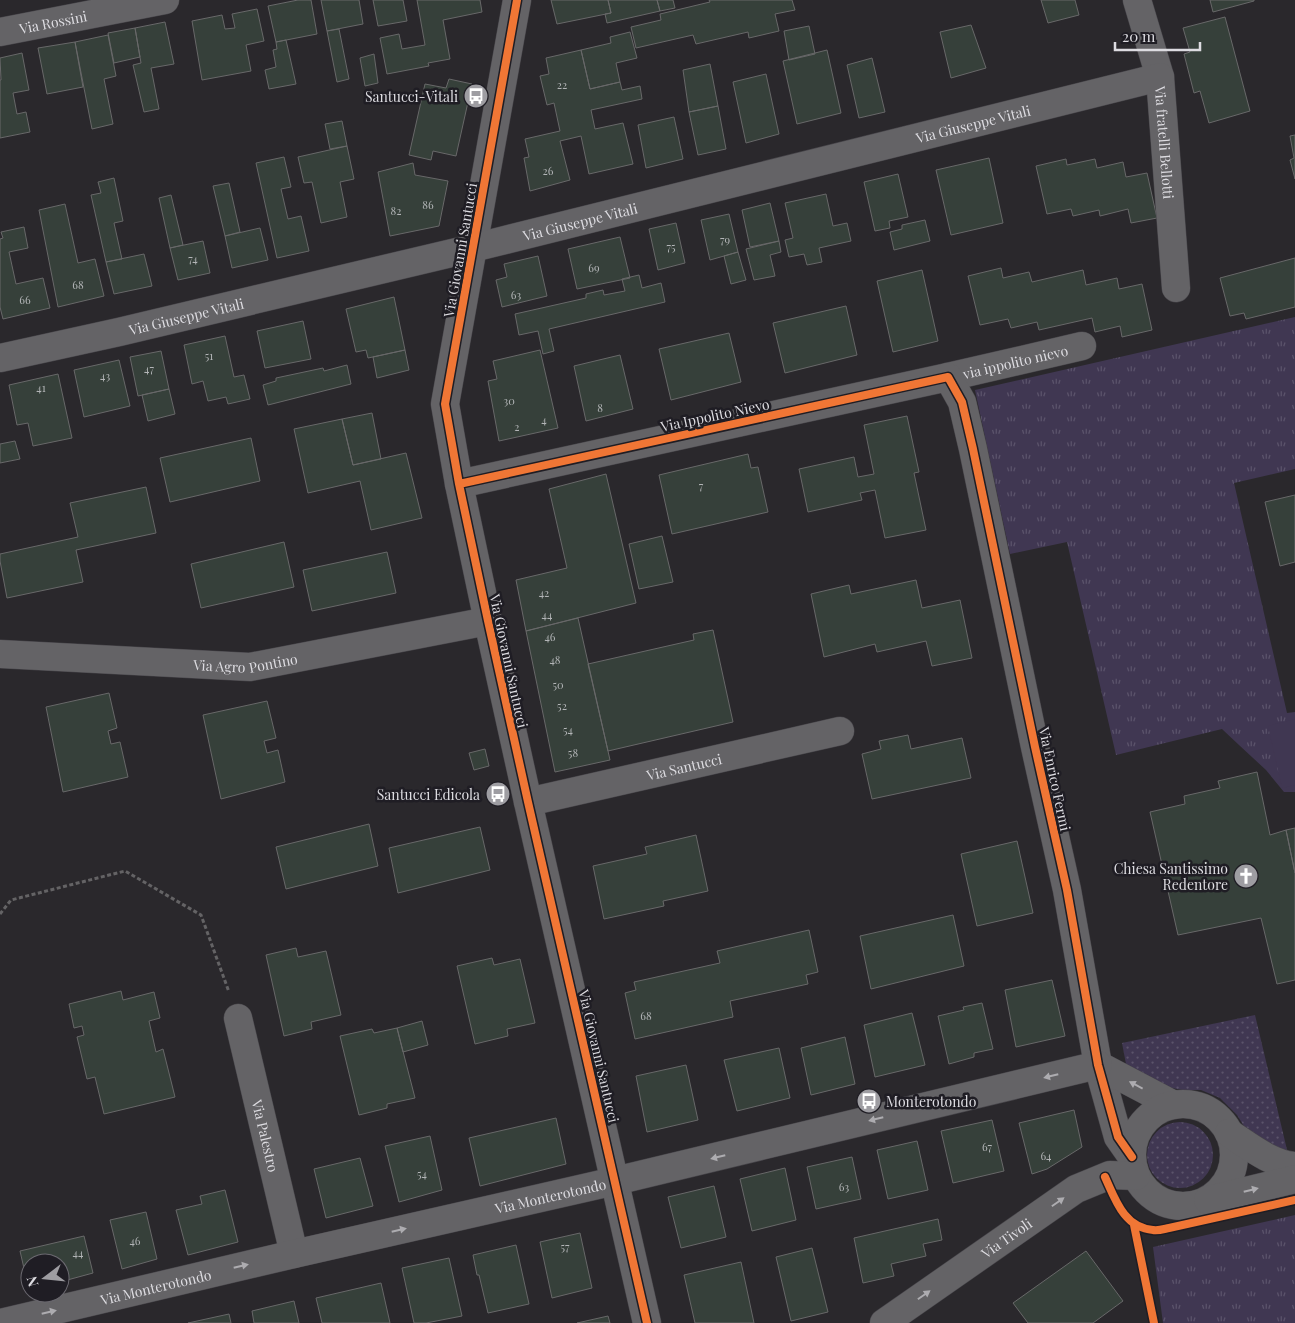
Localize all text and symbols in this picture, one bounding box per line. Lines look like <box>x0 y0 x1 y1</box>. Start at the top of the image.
street label: Via Rossini <box>16 6 89 38</box>
scale bar <box>1115 20 1200 52</box>
text: 20 m <box>1122 26 1156 46</box>
house number: 22 <box>557 77 567 92</box>
bus stop icon: Santucci-Vitali <box>463 83 489 109</box>
street label: Via fratelli Bellotti <box>1151 84 1179 200</box>
place label: Santucci-Vitali <box>365 87 458 106</box>
street label: Via Giuseppe Vitali <box>913 100 1032 147</box>
house number: 26 <box>543 163 554 178</box>
street label: Via Giovanni Santucci <box>439 181 481 320</box>
house number: 86 <box>422 197 434 212</box>
street label: Via Giuseppe Vitali <box>520 198 639 245</box>
house number: 82 <box>391 203 402 218</box>
house number: 79 <box>720 232 730 247</box>
house number: 75 <box>666 239 676 254</box>
house number: 74 <box>188 251 198 266</box>
house number: 69 <box>588 260 600 275</box>
house number: 68 <box>72 277 84 292</box>
house number: 63 <box>511 287 521 302</box>
house number: 66 <box>19 292 31 307</box>
street label: Via Giuseppe Vitali <box>126 293 246 339</box>
street label: via ippolito nievo <box>960 340 1070 383</box>
house number: 51 <box>205 348 213 363</box>
house number: 47 <box>144 361 154 376</box>
house number: 43 <box>100 368 110 383</box>
house number: 41 <box>36 380 46 395</box>
house number: 30 <box>503 393 515 408</box>
street label: Via Ippolito Nievo <box>658 394 771 436</box>
house number: 8 <box>597 400 603 415</box>
house number: 4 <box>541 412 547 427</box>
house number: 2 <box>514 419 520 434</box>
house number: 7 <box>699 478 704 493</box>
house number: 42 <box>539 585 549 600</box>
street label: Via Giovanni Santucci <box>485 591 532 730</box>
house number: 44 <box>542 607 553 622</box>
house number: 46 <box>544 629 556 644</box>
street label: Via Agro Pontino <box>192 648 299 677</box>
house number: 48 <box>549 652 561 667</box>
house number: 50 <box>552 677 564 692</box>
house number: 52 <box>557 698 567 713</box>
house number: 54 <box>563 722 574 737</box>
street label: Via Enrico Fermi <box>1035 724 1075 833</box>
house number: 58 <box>568 745 578 760</box>
street label: Via Santucci <box>644 749 723 784</box>
bus stop icon: Santucci Edicola <box>485 781 511 807</box>
place label: Santucci Edicola <box>377 785 480 804</box>
place label: Chiesa Santissimo Redentore <box>1114 859 1228 894</box>
church icon: Chiesa Santissimo Redentore <box>1233 863 1259 889</box>
street label: Via Giovanni Santucci <box>574 987 624 1124</box>
house number: 68 <box>640 1008 652 1023</box>
one-way arrow <box>1043 1072 1058 1080</box>
one-way arrow <box>1129 1081 1143 1089</box>
bus stop icon: Monterotondo <box>856 1088 882 1114</box>
place label: Monterotondo <box>886 1092 977 1111</box>
street label: Via Palestro <box>248 1097 284 1174</box>
one-way arrow <box>868 1115 883 1123</box>
house number: 67 <box>982 1139 993 1154</box>
house number: 64 <box>1040 1148 1052 1163</box>
one-way arrow <box>710 1153 725 1161</box>
house number: 54 <box>417 1166 428 1181</box>
street label: Via Monterotondo <box>492 1174 608 1218</box>
house number: 63 <box>839 1179 849 1194</box>
one-way arrow <box>1244 1186 1259 1194</box>
one-way arrow <box>1051 1197 1064 1207</box>
street label: Via Tivoli <box>976 1213 1035 1263</box>
one-way arrow <box>392 1226 407 1234</box>
house number: 46 <box>129 1233 141 1248</box>
house number: 57 <box>560 1239 570 1254</box>
house number: 44 <box>73 1245 84 1260</box>
north arrow <box>20 1253 70 1303</box>
one-way arrow <box>233 1262 248 1270</box>
street label: Via Monterotondo <box>97 1264 213 1309</box>
text: N <box>21 1274 43 1289</box>
one-way arrow <box>917 1290 931 1300</box>
one-way arrow <box>41 1308 56 1316</box>

